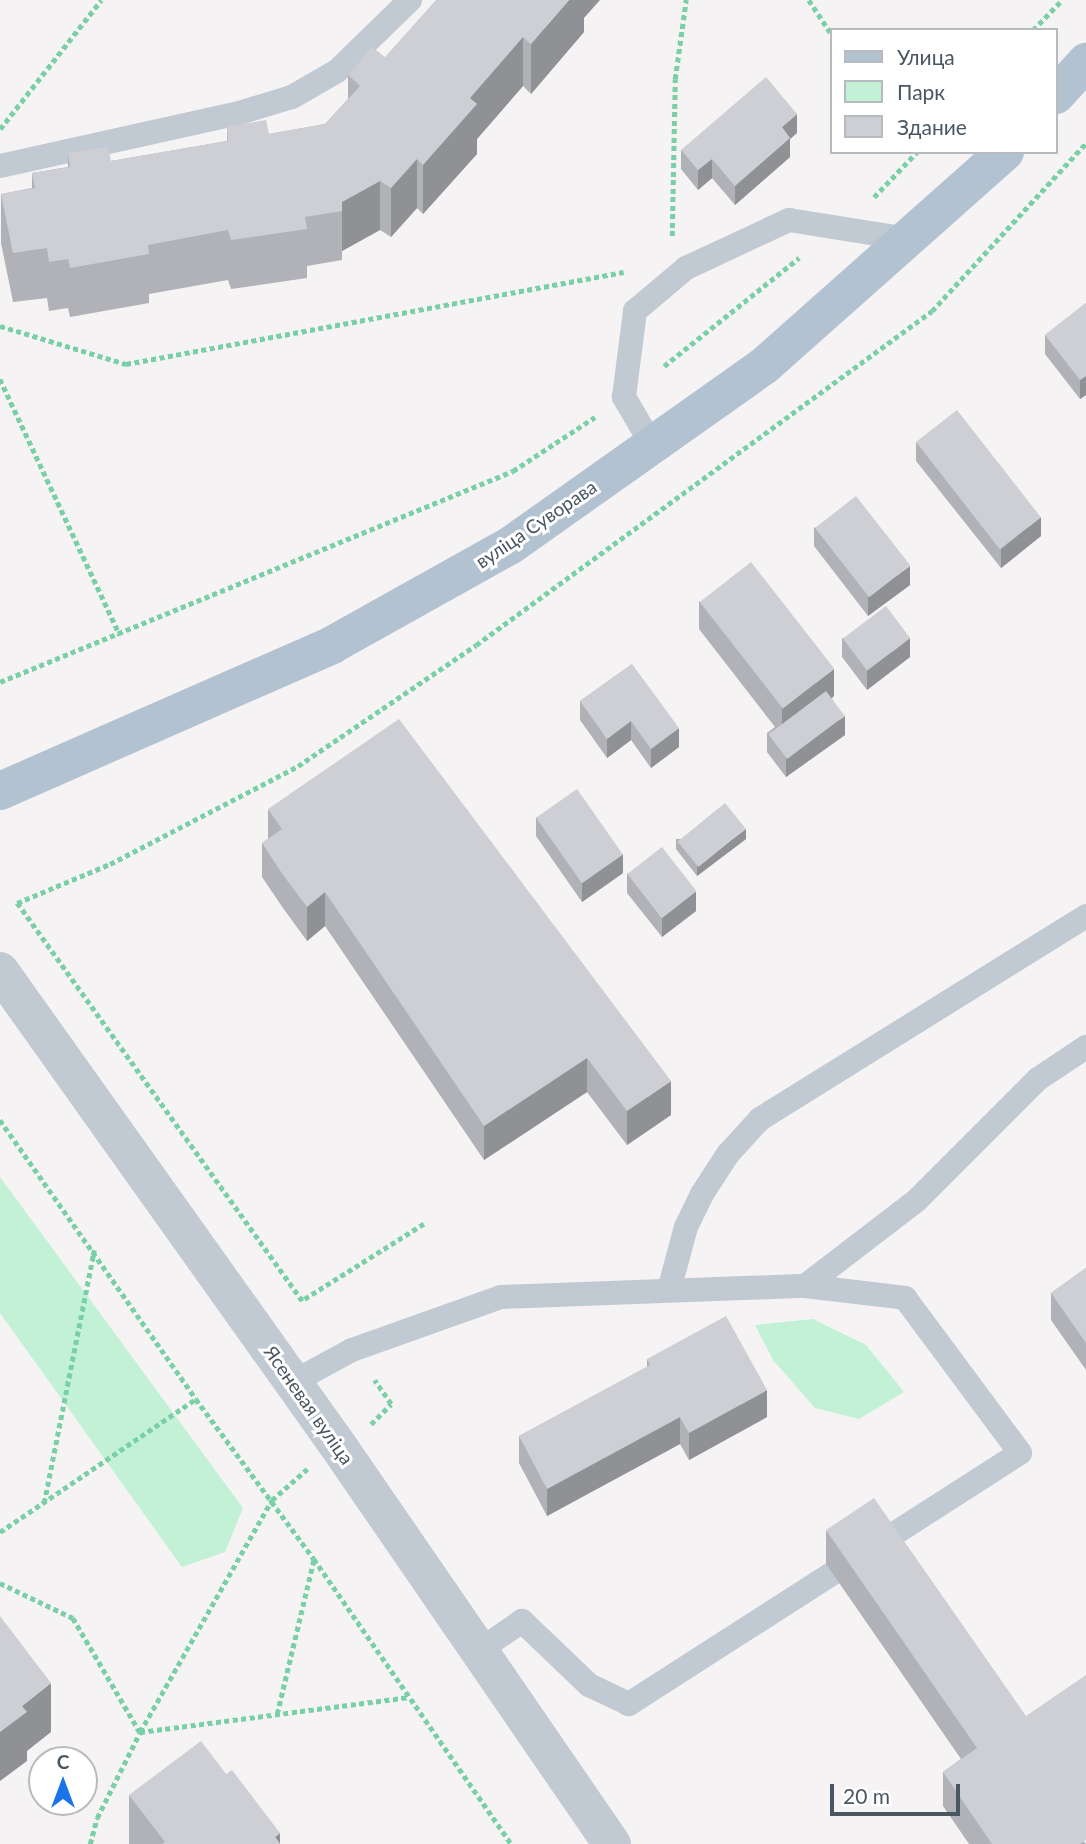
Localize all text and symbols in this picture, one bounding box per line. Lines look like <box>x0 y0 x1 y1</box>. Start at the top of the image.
legend <box>830 28 1058 154</box>
text: Улица <box>897 44 955 69</box>
text: Парк <box>897 79 945 104</box>
text: Здание <box>897 114 967 139</box>
street label: вуліца Суворава <box>471 475 601 573</box>
street label: Ясеневая вуліца <box>260 1341 358 1469</box>
north arrow <box>28 1746 98 1816</box>
text: С <box>57 1750 69 1773</box>
scale bar <box>834 1770 964 1814</box>
text: 20 m <box>843 1783 890 1808</box>

